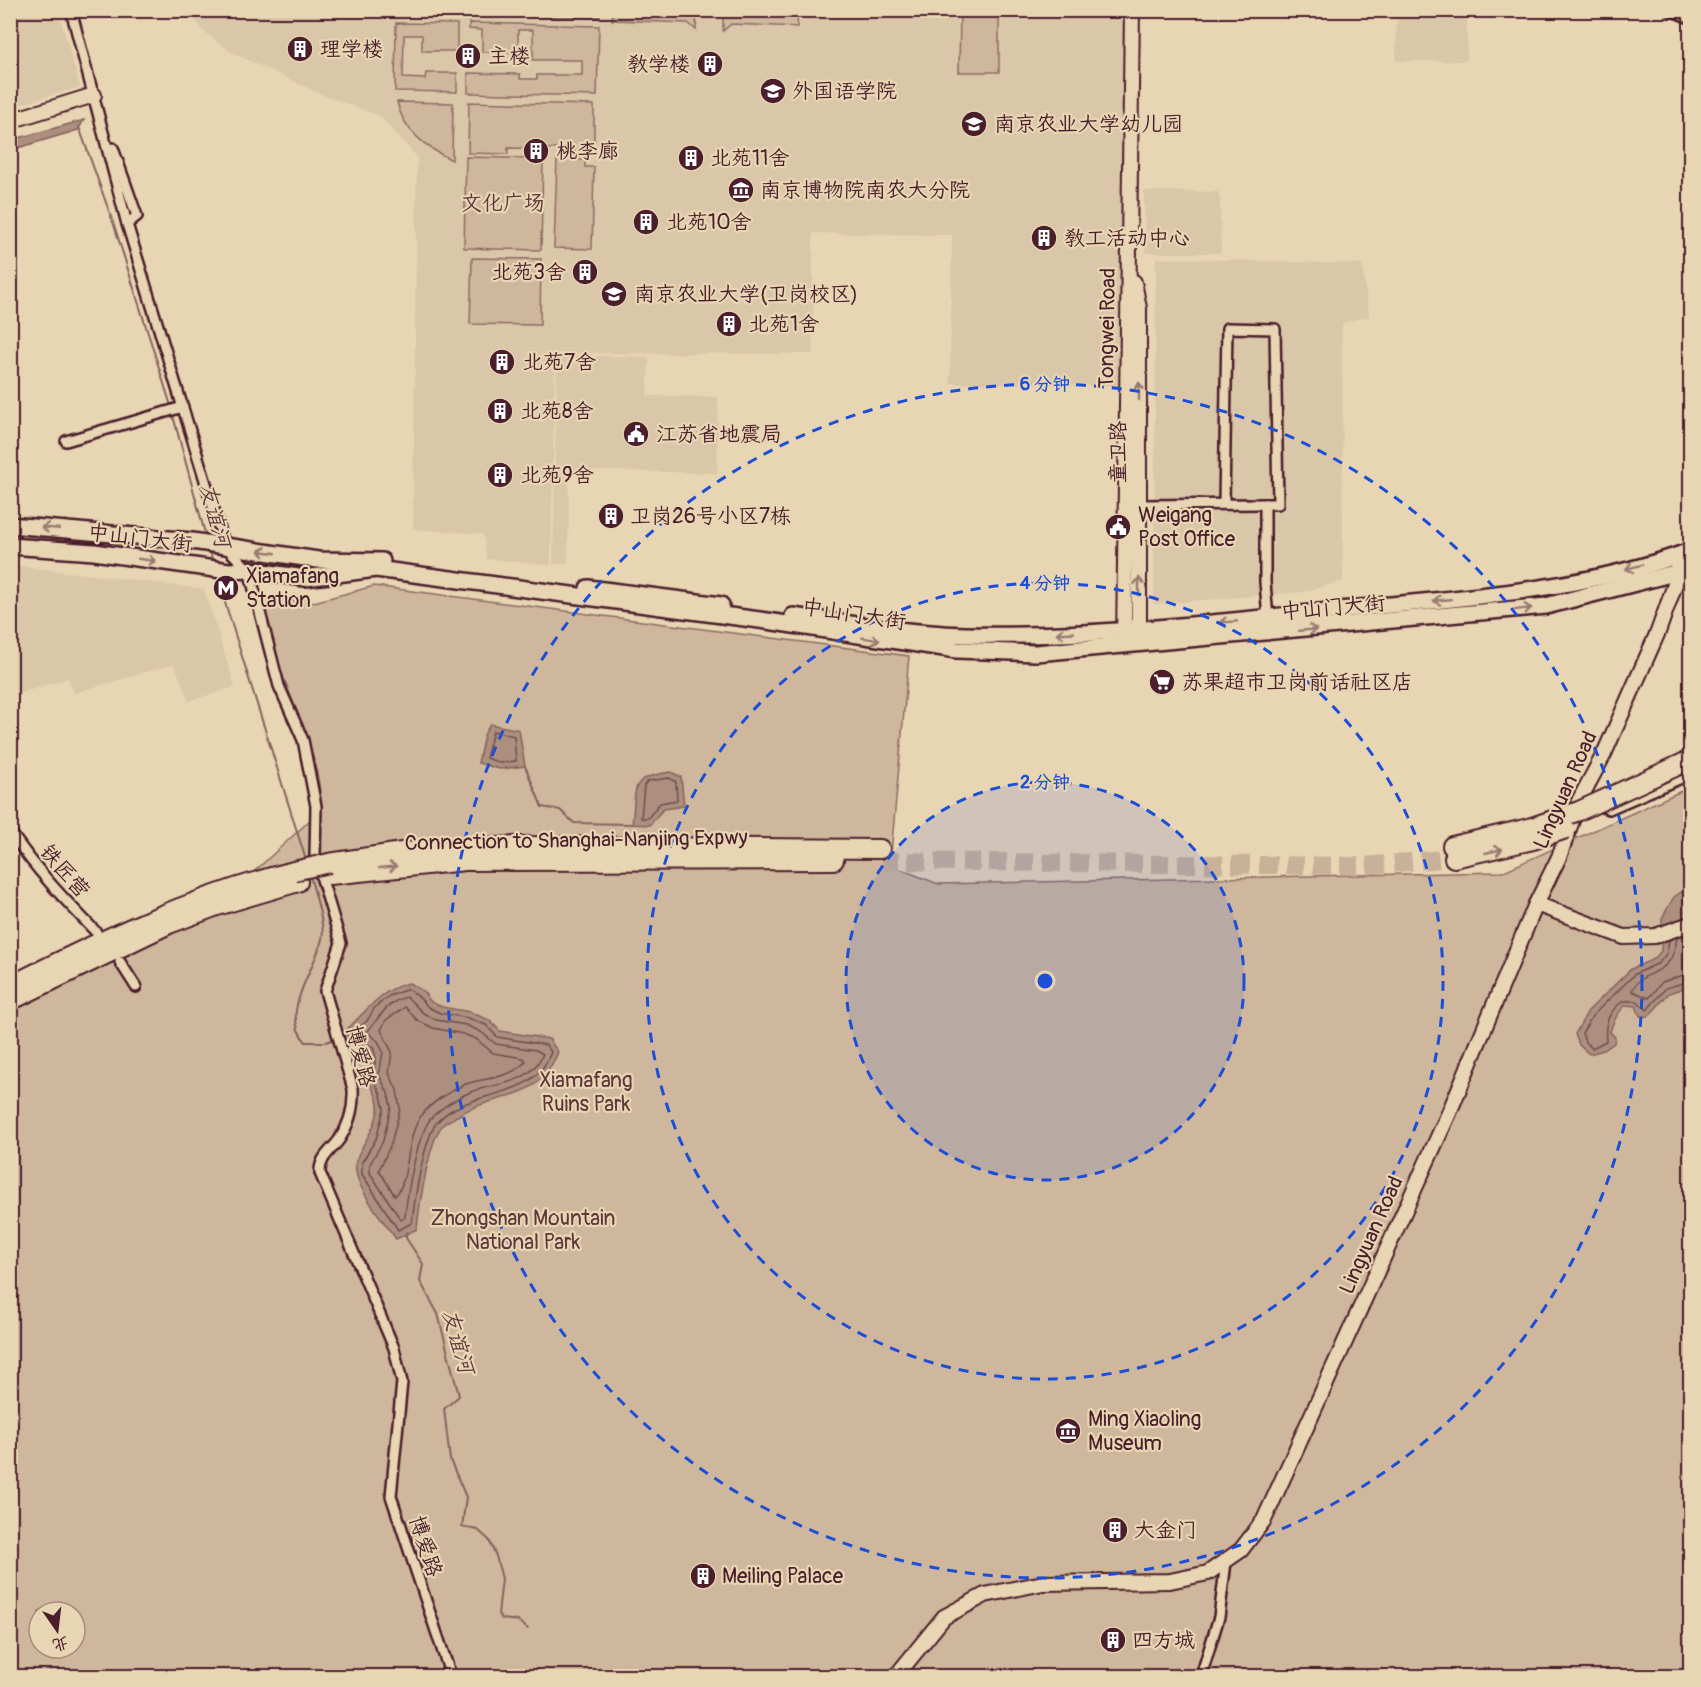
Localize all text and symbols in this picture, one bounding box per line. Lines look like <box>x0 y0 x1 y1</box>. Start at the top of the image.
building icon: 理学楼 <box>285 34 315 64</box>
place label: 理学楼 <box>320 36 383 63</box>
building icon: 主楼 <box>453 41 483 71</box>
place label: 主楼 <box>488 43 530 70</box>
building icon: 教学楼 <box>695 49 725 79</box>
place label: 教学楼 <box>627 51 690 78</box>
school or university icon: 外国语学院 <box>758 76 788 106</box>
place label: 外国语学院 <box>792 78 897 105</box>
school or university icon: 南京农业大学幼儿园 <box>959 109 989 139</box>
place label: 南京农业大学幼儿园 <box>994 111 1183 138</box>
building icon: 桃李廊 <box>521 136 551 166</box>
place label: 桃李廊 <box>556 138 619 165</box>
building icon: 北苑11舍 <box>676 143 706 173</box>
place label: 北苑11舍 <box>710 145 789 172</box>
museum icon: 南京博物院南农大分院 <box>726 175 756 205</box>
place label: 南京博物院南农大分院 <box>760 177 970 204</box>
park label: 文化广场 <box>461 190 545 217</box>
building icon: 北苑10舍 <box>631 207 661 237</box>
place label: 北苑10舍 <box>666 209 752 236</box>
building icon: 教工活动中心 <box>1029 223 1059 253</box>
place label: 教工活动中心 <box>1064 225 1190 252</box>
building icon: 北苑3舍 <box>570 257 600 287</box>
place label: 北苑3舍 <box>491 259 566 286</box>
street label: Tongwei Road <box>1093 268 1122 389</box>
school or university icon: 南京农业大学(卫岗校区) <box>599 279 629 309</box>
place label: 南京农业大学(卫岗校区) <box>634 281 858 308</box>
building icon: 北苑1舍 <box>714 309 744 339</box>
place label: 北苑1舍 <box>748 311 819 338</box>
building icon: 北苑7舍 <box>487 347 517 377</box>
place label: 北苑7舍 <box>522 349 596 376</box>
text: 6 分钟 <box>1020 373 1070 396</box>
one-way arrow <box>1133 382 1145 402</box>
building icon: 北苑8舍 <box>485 396 515 426</box>
place label: 北苑8舍 <box>520 398 594 425</box>
public building icon: 江苏省地震局 <box>621 419 651 449</box>
place label: 江苏省地震局 <box>656 421 782 448</box>
street label: 童卫路 <box>1105 421 1132 484</box>
building icon: 北苑9舍 <box>485 460 515 490</box>
place label: 北苑9舍 <box>520 462 594 489</box>
water label: 友谊河 <box>193 480 238 554</box>
building icon: 卫岗26号小区7栋 <box>596 501 626 531</box>
place label: Weigang Post Office <box>1138 502 1236 553</box>
place label: 卫岗26号小区7栋 <box>630 503 791 530</box>
public building icon: Weigang Post Office <box>1103 512 1133 542</box>
street label: 中山门大街 <box>86 519 194 558</box>
one-way arrow <box>40 522 60 533</box>
one-way arrow <box>257 547 277 558</box>
one-way arrow <box>137 554 157 565</box>
one-way arrow <box>1625 562 1644 574</box>
place label: Xiamafang Station <box>246 563 339 614</box>
text: 4 分钟 <box>1020 572 1070 595</box>
metro station icon: Xiamafang Station <box>211 573 241 603</box>
one-way arrow <box>1133 577 1145 597</box>
street label: 中山门大街 <box>1280 589 1387 626</box>
street label: 中山门大街 <box>800 593 908 636</box>
one-way arrow <box>1433 595 1453 606</box>
one-way arrow <box>1513 603 1533 614</box>
one-way arrow <box>1218 617 1238 628</box>
one-way arrow <box>1298 624 1318 635</box>
one-way arrow <box>1056 627 1076 638</box>
one-way arrow <box>861 634 880 645</box>
supermarket icon: 苏果超市卫岗前话社区店 <box>1147 667 1177 697</box>
place label: 苏果超市卫岗前话社区店 <box>1182 669 1413 696</box>
street label: Lingyuan Road <box>1527 727 1603 853</box>
text: 2 分钟 <box>1020 771 1070 794</box>
street label: Connection to Shanghai-Nanjing Expwy <box>404 824 748 857</box>
street label: 铁匠营 <box>34 839 95 904</box>
one-way arrow <box>1484 844 1503 856</box>
one-way arrow <box>378 862 398 873</box>
centre of rings <box>1035 971 1055 991</box>
street label: 博爱路 <box>340 1022 381 1090</box>
park label: Xiamafang Ruins Park <box>539 1067 633 1118</box>
street label: Lingyuan Road <box>1333 1172 1409 1298</box>
park label: Zhongshan Mountain National Park <box>431 1205 615 1256</box>
water label: 友谊河 <box>435 1306 481 1380</box>
place label: Ming Xiaoling Museum <box>1088 1406 1201 1457</box>
museum icon: Ming Xiaoling Museum <box>1053 1416 1083 1446</box>
street label: 博爱路 <box>403 1512 448 1580</box>
building icon: 大金门 <box>1100 1515 1130 1545</box>
place label: 大金门 <box>1134 1517 1197 1544</box>
building icon: Meiling Palace <box>688 1561 718 1591</box>
place label: Meiling Palace <box>722 1563 844 1590</box>
north arrow <box>27 1600 87 1660</box>
building icon: 四方城 <box>1098 1625 1128 1655</box>
place label: 四方城 <box>1132 1627 1195 1654</box>
text: 北 <box>50 1632 71 1655</box>

